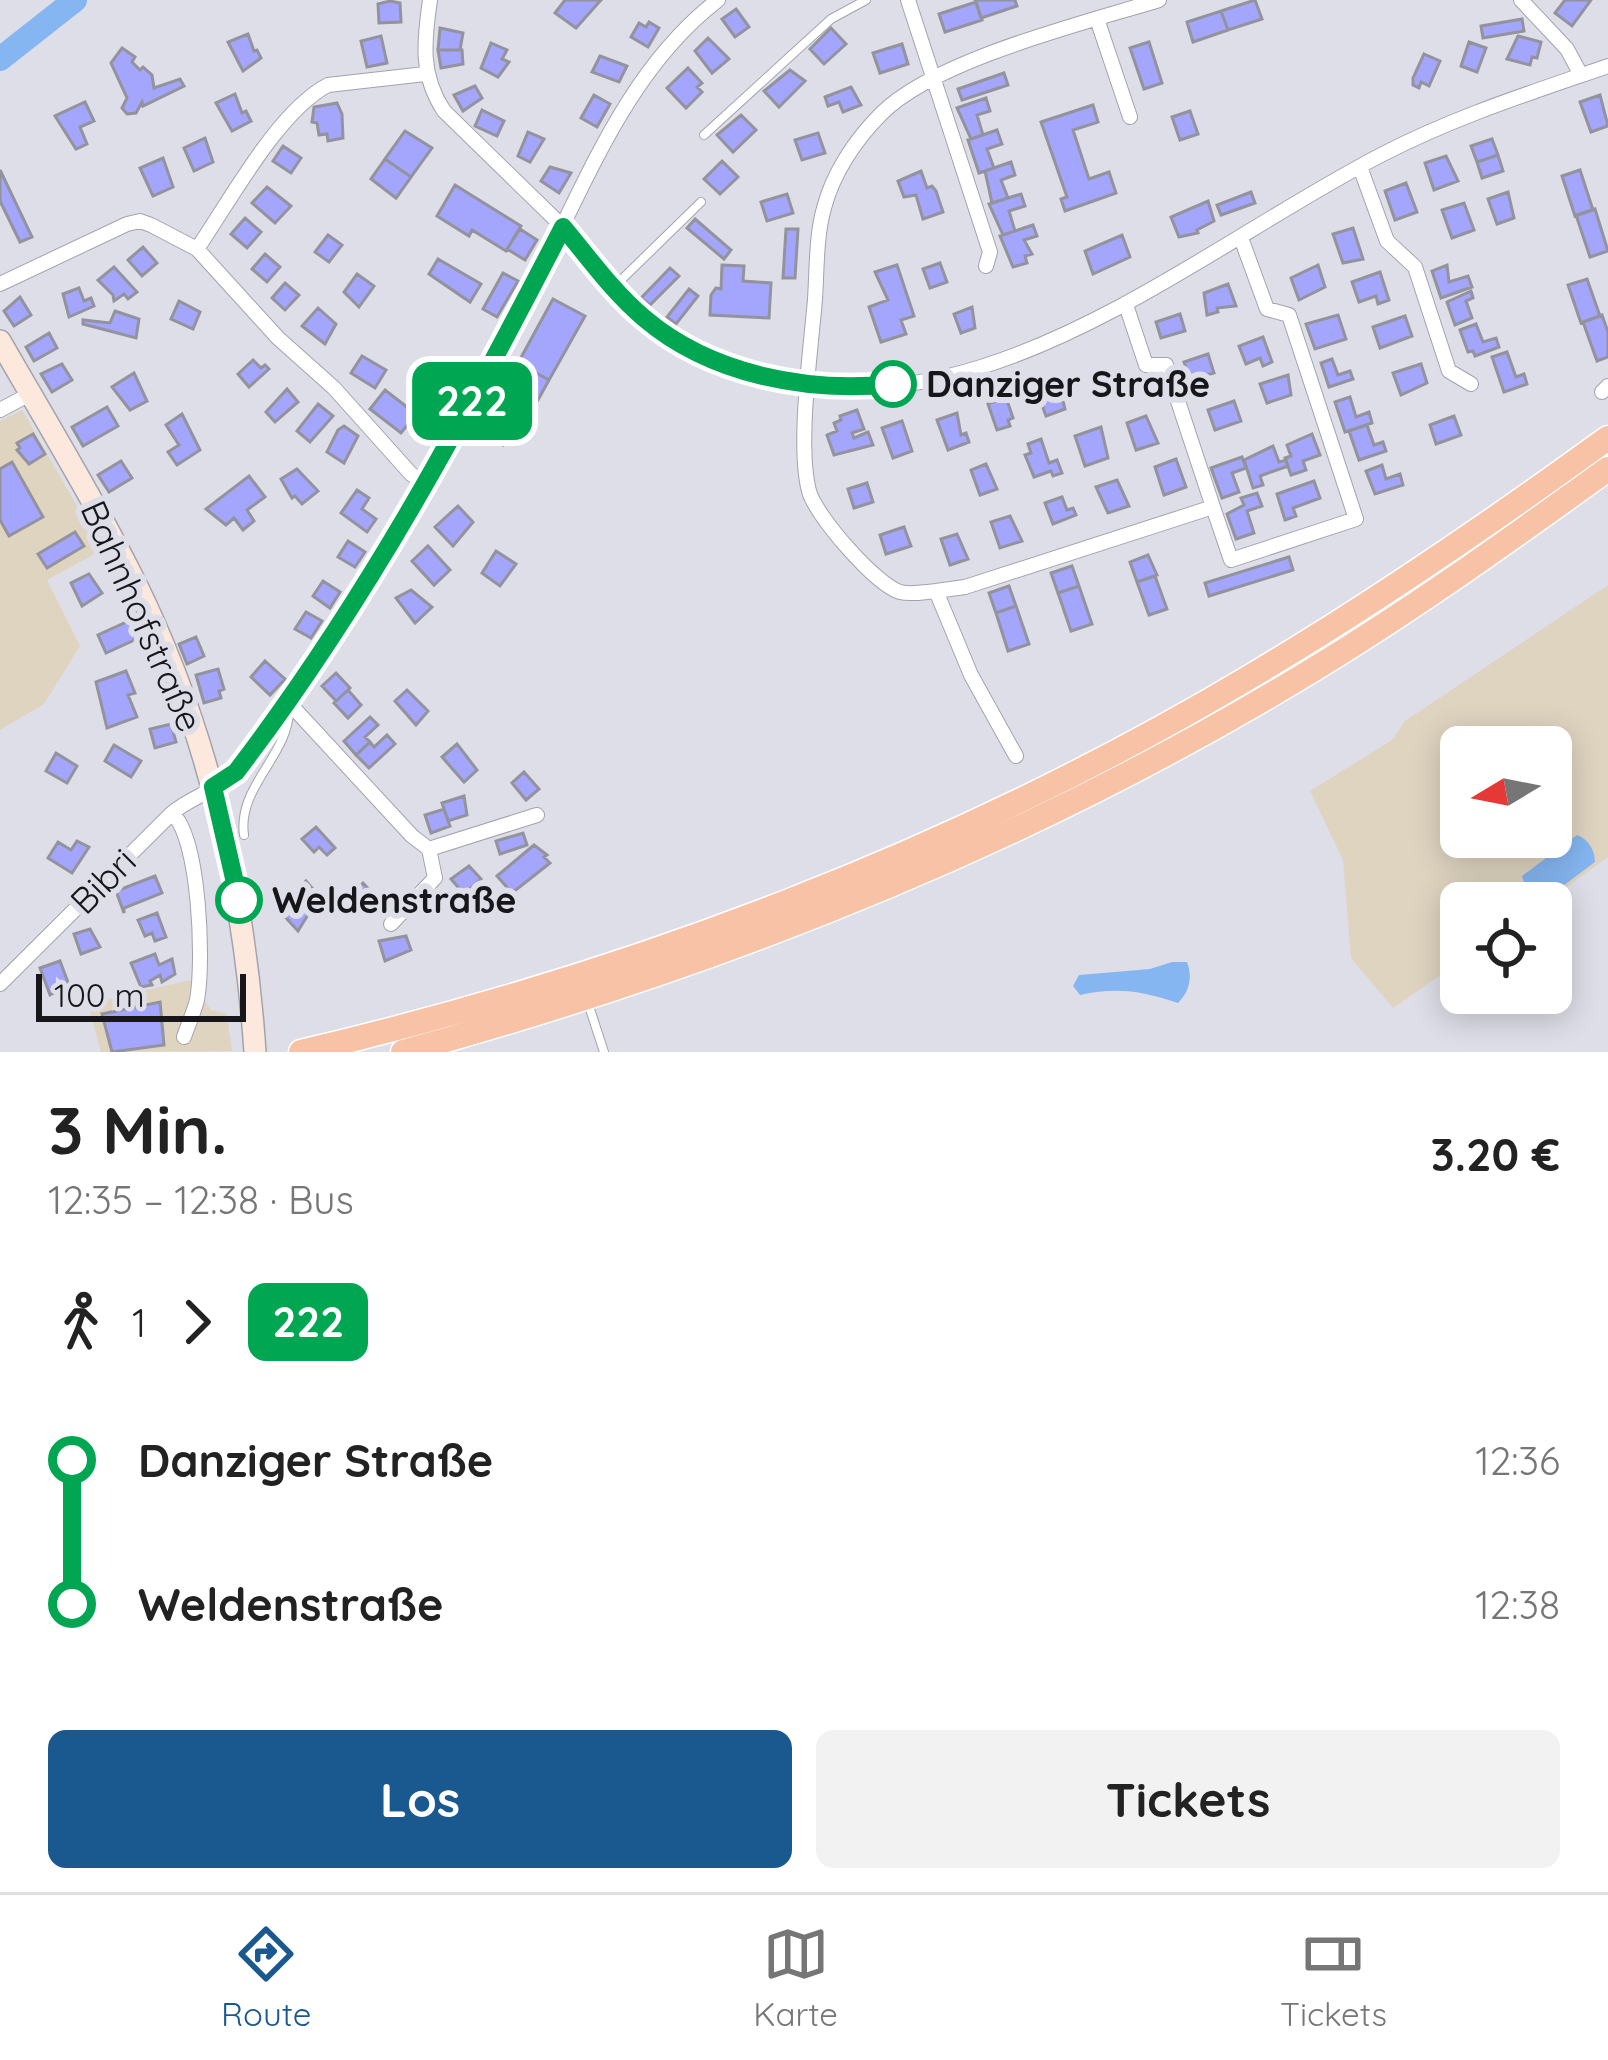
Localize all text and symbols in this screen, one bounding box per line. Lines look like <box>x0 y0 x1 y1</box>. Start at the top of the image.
place label: Danziger Straße <box>926 361 1210 406</box>
line badge: 222 <box>403 362 541 440</box>
marker: Danziger Straße <box>871 362 915 406</box>
text: 222 <box>436 374 508 427</box>
street label: Bahnhofstraße <box>71 493 213 738</box>
north arrow <box>1440 726 1572 858</box>
map controls <box>1440 726 1572 1014</box>
street label: Bibri <box>60 838 145 923</box>
place label: Weldenstraße <box>272 877 516 922</box>
marker: Weldenstraße <box>217 878 261 922</box>
button: locate <box>1440 882 1572 1014</box>
scale bar <box>36 968 246 1021</box>
text: 100 m <box>54 974 145 1015</box>
text: 3 Min. <box>48 1088 227 1171</box>
text: 3.20 € <box>1431 1126 1560 1182</box>
text: 12:35 – 12:38 · Bus <box>48 1175 354 1224</box>
icon: walk <box>48 1289 114 1355</box>
icon: forward <box>164 1289 230 1355</box>
text: 222 <box>272 1295 344 1348</box>
text: 1 <box>132 1298 146 1347</box>
text: Danziger Straße <box>138 1432 493 1488</box>
text: 12:36 <box>1475 1436 1560 1485</box>
text: Weldenstraße <box>138 1576 444 1632</box>
text: 12:38 <box>1475 1580 1560 1629</box>
button: Los <box>48 1730 792 1868</box>
button: Tickets <box>816 1730 1560 1868</box>
tab: Route <box>221 1921 311 2034</box>
tab: Karte <box>753 1921 838 2034</box>
tab: Tickets <box>1280 1921 1387 2034</box>

